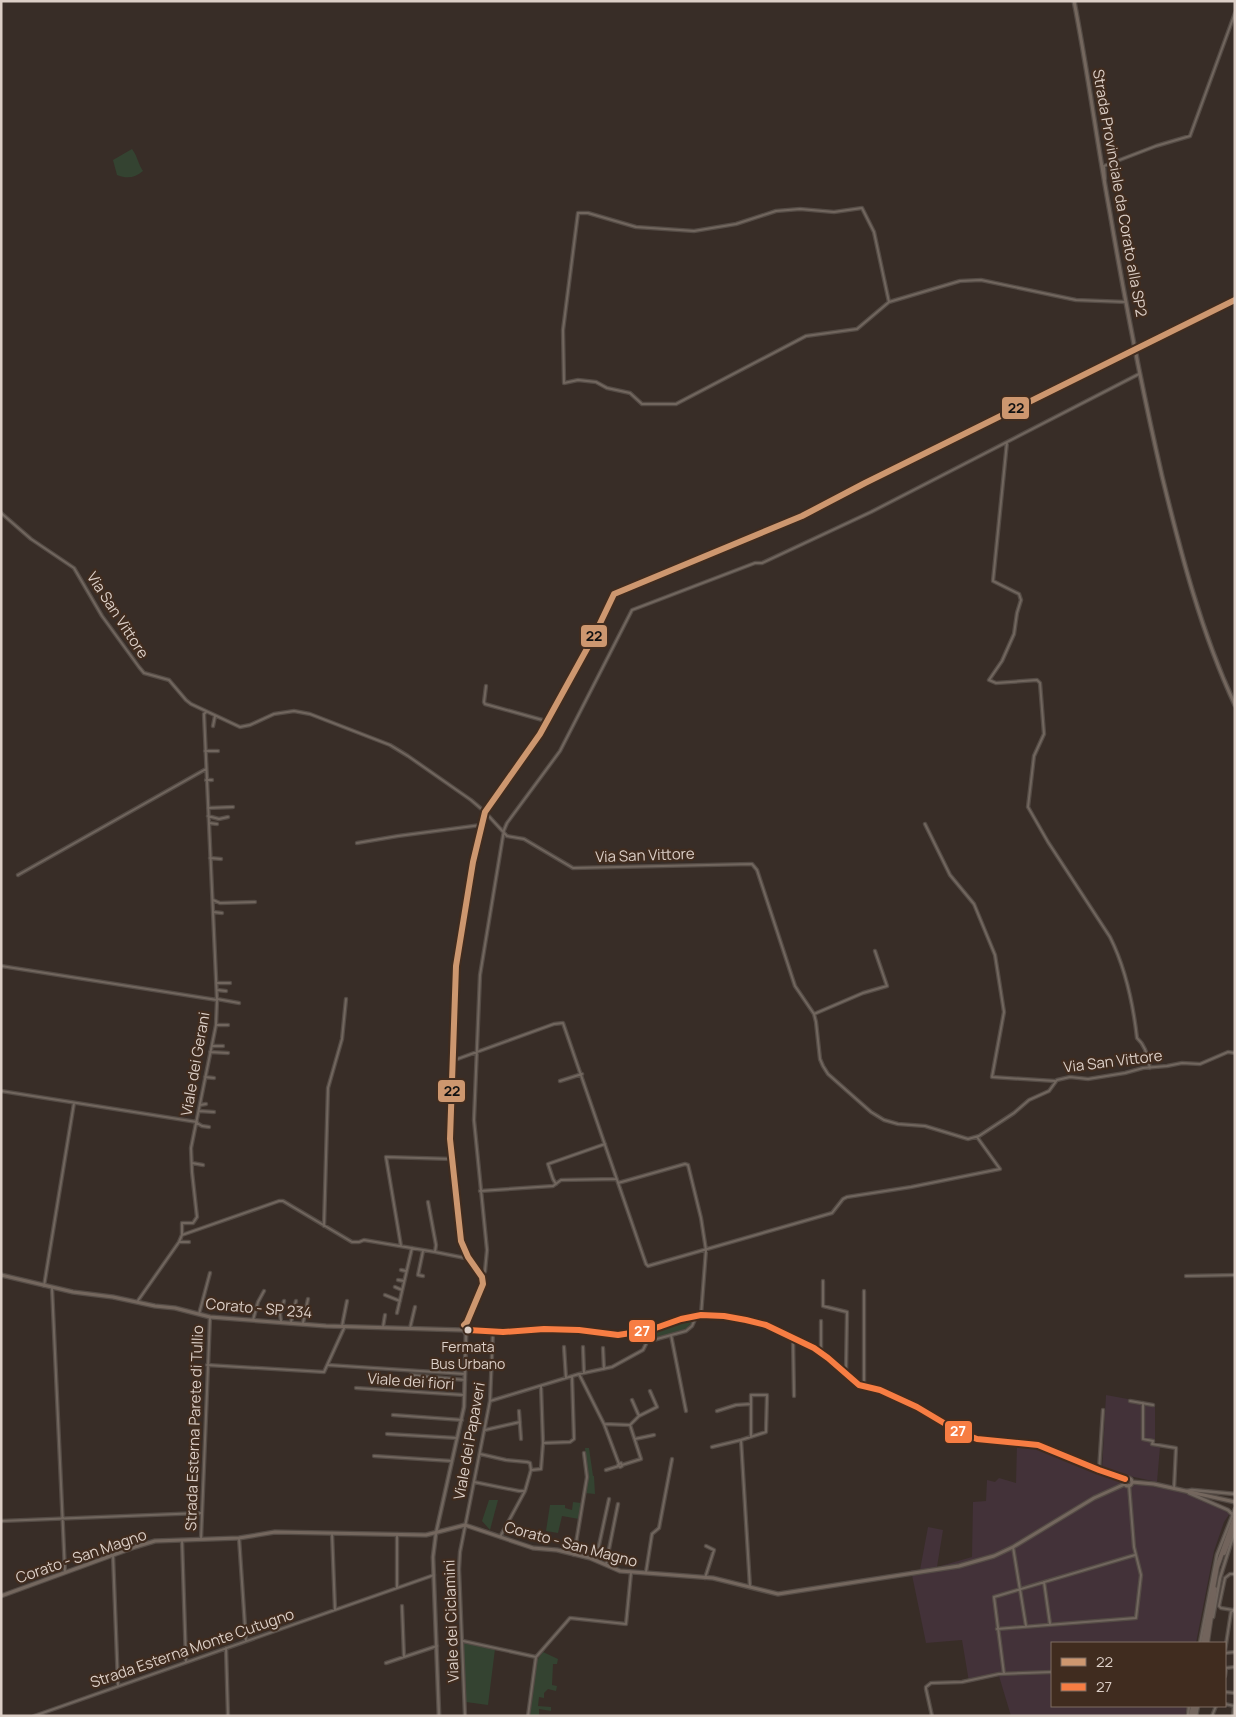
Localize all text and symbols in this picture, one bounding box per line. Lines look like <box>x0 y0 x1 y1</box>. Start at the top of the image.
street label: Strada Provinciale da Corato alla SP2 <box>1088 67 1152 319</box>
line badge: 22 <box>1001 396 1030 420</box>
text: 22 <box>1008 398 1024 417</box>
street label: Via San Vittore <box>82 568 154 663</box>
line badge: 22 <box>580 624 608 648</box>
text: 22 <box>586 626 602 645</box>
street label: Via San Vittore <box>595 843 695 867</box>
street label: Viale dei Gerani <box>176 1010 214 1118</box>
street label: Via San Vittore <box>1062 1044 1164 1077</box>
line badge: 22 <box>437 1079 466 1103</box>
text: 22 <box>444 1081 460 1100</box>
street label: Corato - SP 234 <box>205 1293 313 1323</box>
line badge: 27 <box>628 1319 656 1343</box>
text: 27 <box>634 1321 650 1340</box>
street label: Strada Esterna Parete di Tullio <box>180 1325 208 1531</box>
marker: Fermata Bus Urbano <box>463 1325 473 1335</box>
place label: Fermata Bus Urbano <box>431 1337 505 1373</box>
street label: Viale dei fiori <box>367 1367 455 1395</box>
street label: Viale dei Papaveri <box>448 1381 490 1501</box>
line badge: 27 <box>944 1420 973 1444</box>
text: 27 <box>950 1421 966 1440</box>
street label: Corato - San Magno <box>502 1516 640 1572</box>
street label: Corato - San Magno <box>13 1524 149 1588</box>
street label: Viale dei Ciclamini <box>438 1559 464 1683</box>
street label: Strada Esterna Monte Cutugno <box>87 1603 297 1693</box>
legend <box>1051 1642 1226 1707</box>
text: 22 <box>1096 1651 1113 1672</box>
text: 27 <box>1096 1676 1112 1697</box>

